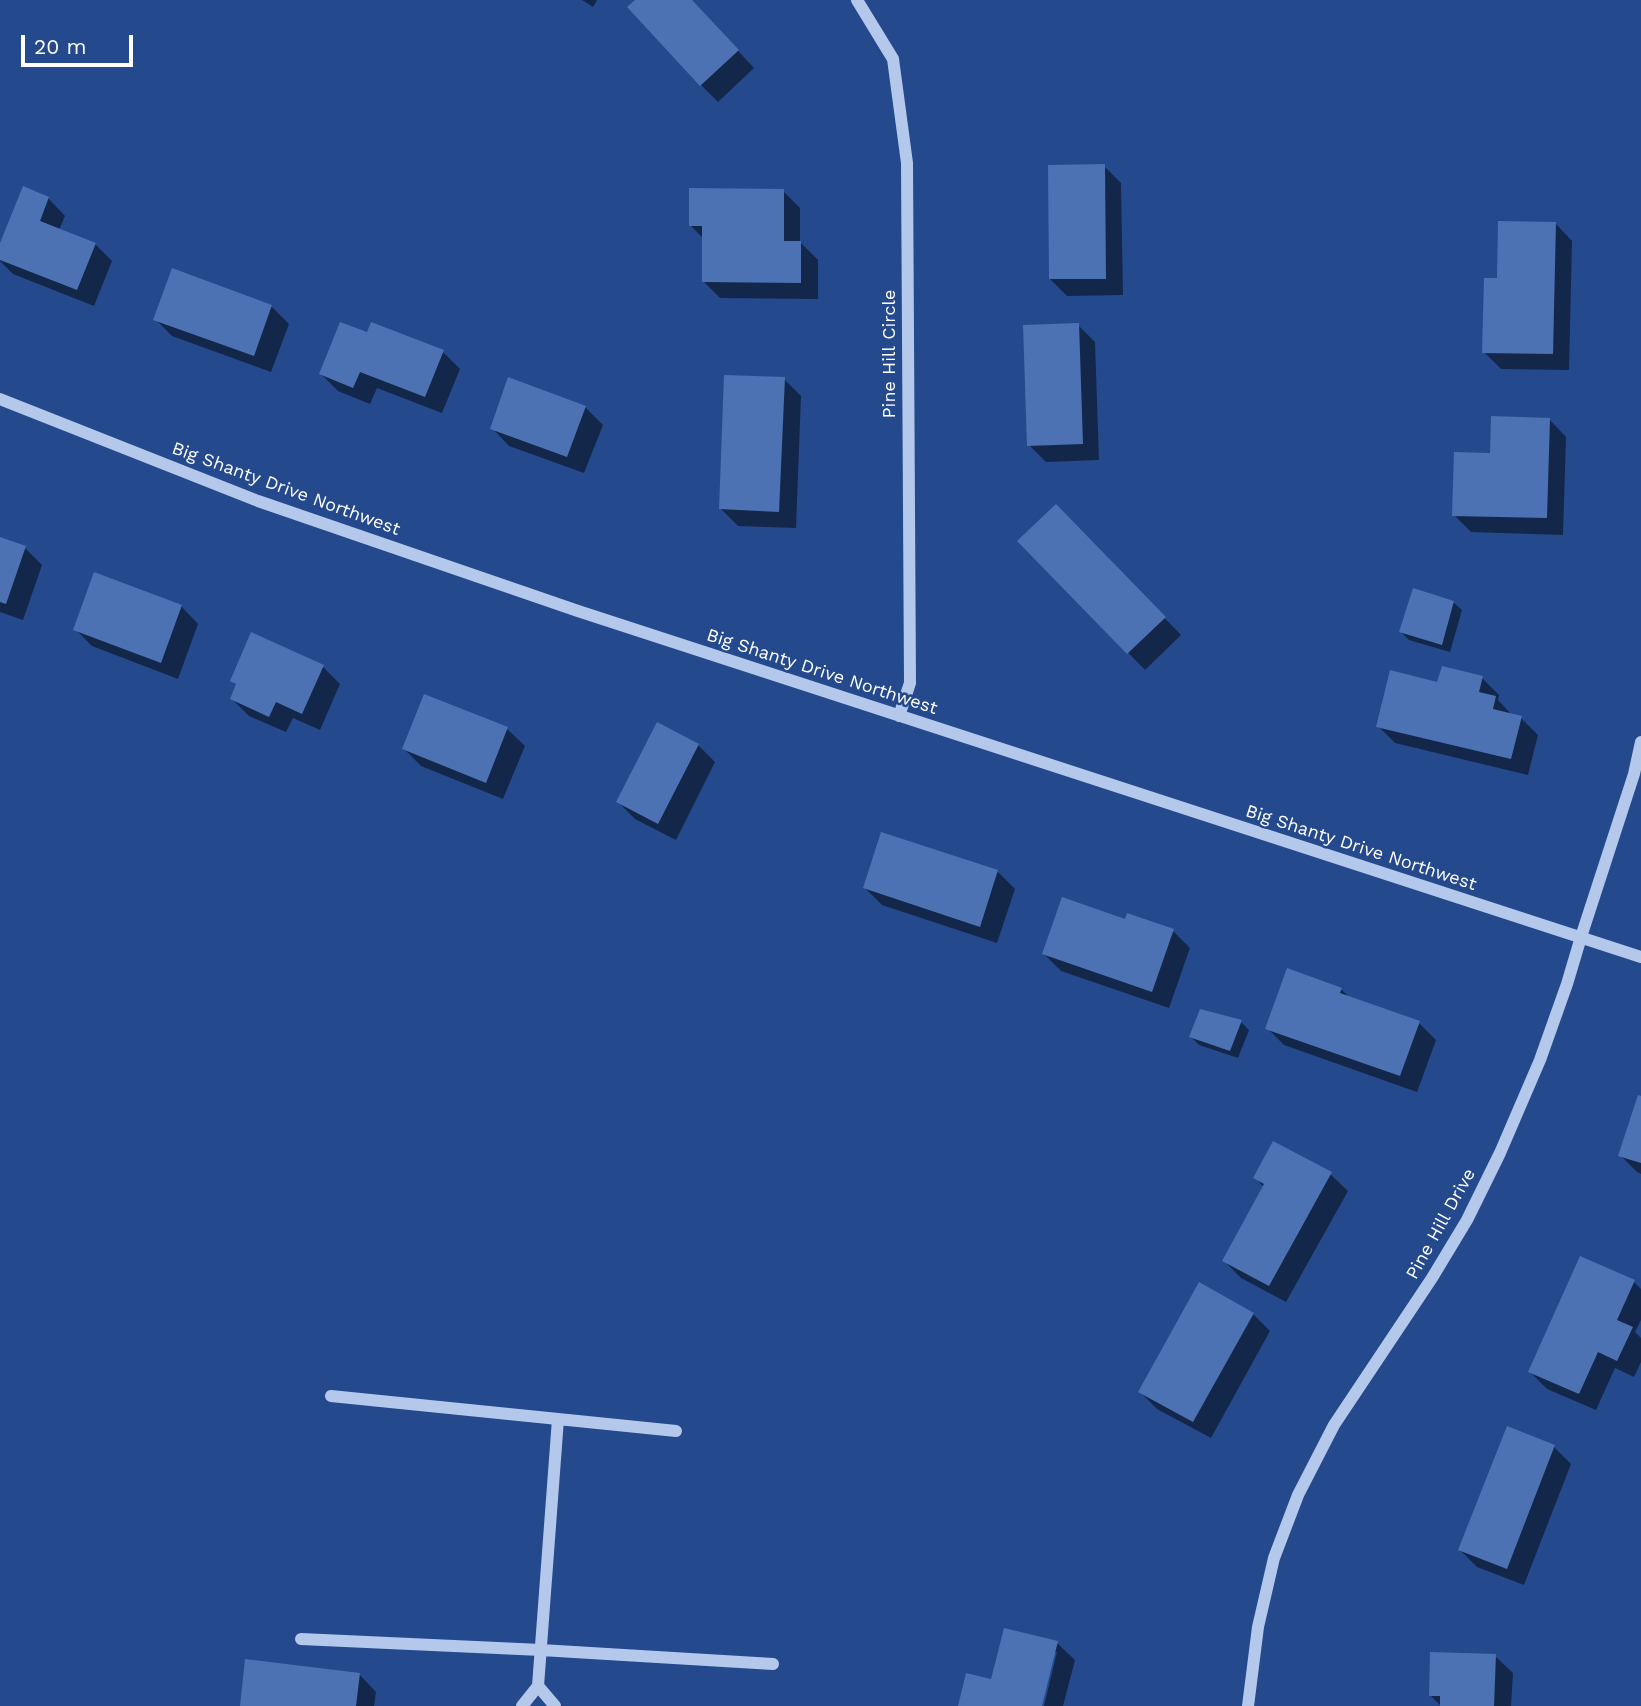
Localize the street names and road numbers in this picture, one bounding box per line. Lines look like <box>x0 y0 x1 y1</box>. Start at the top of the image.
street label: Pine Hill Circle <box>879 290 901 418</box>
street label: Big Shanty Drive Northwest <box>169 438 403 540</box>
street label: Big Shanty Drive Northwest <box>704 624 940 720</box>
street label: Big Shanty Drive Northwest <box>1243 800 1479 896</box>
street label: Pine Hill Drive <box>1402 1165 1480 1283</box>

